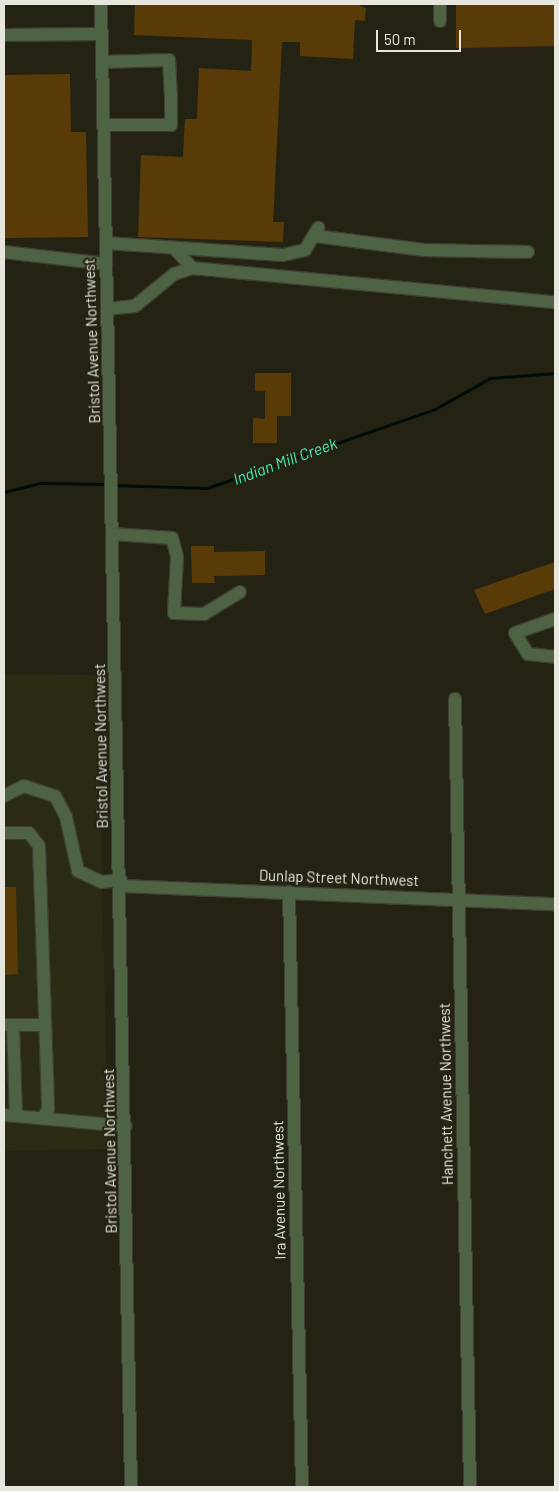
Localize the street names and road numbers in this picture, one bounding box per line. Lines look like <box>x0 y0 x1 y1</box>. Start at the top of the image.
street label: Bristol Avenue Northwest <box>80 258 104 424</box>
street label: Bristol Avenue Northwest <box>91 663 111 829</box>
street label: Dunlap Street Northwest <box>259 866 419 890</box>
street label: Hanchett Avenue Northwest <box>435 1003 457 1185</box>
street label: Bristol Avenue Northwest <box>100 1068 120 1234</box>
street label: Ira Avenue Northwest <box>269 1120 289 1260</box>

